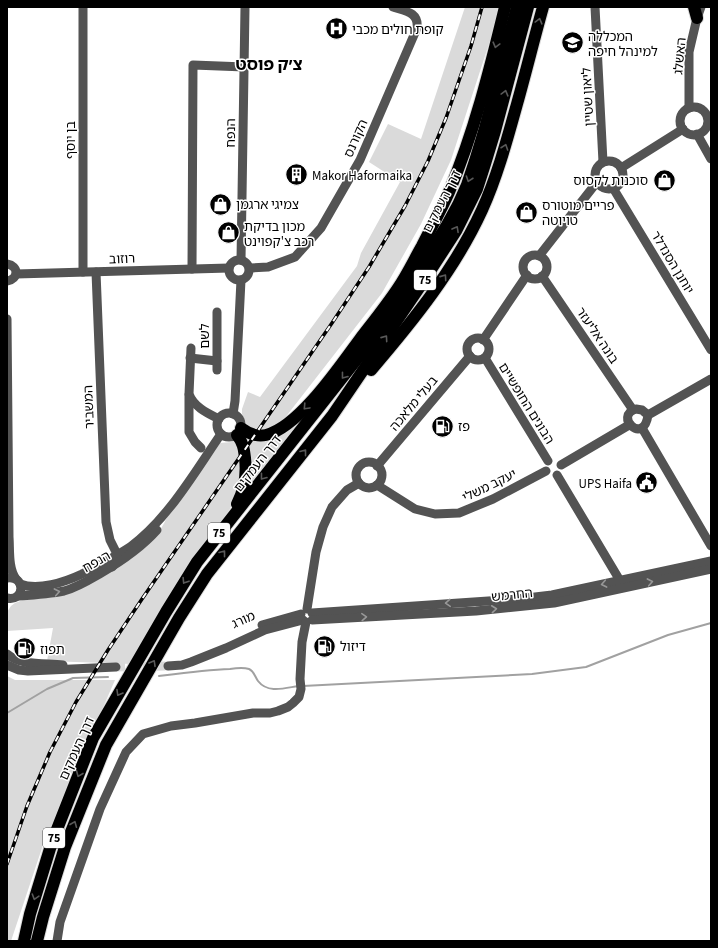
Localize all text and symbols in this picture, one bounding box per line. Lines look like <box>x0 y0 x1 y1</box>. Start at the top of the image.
hospital icon: קופת חולים מכבי <box>324 16 350 42</box>
one-way arrow <box>534 18 543 25</box>
place label: קופת חולים מכבי <box>352 21 444 39</box>
place label: המכללה למינהל חיפה <box>588 28 658 61</box>
school or university icon: המכללה למינהל חיפה <box>559 30 585 56</box>
street label: האשלג <box>669 37 691 75</box>
one-way arrow <box>492 42 500 48</box>
district label: צ׳ק פוסט <box>235 53 303 77</box>
street label: ליאון שטיין <box>577 67 599 127</box>
one-way arrow <box>500 90 509 97</box>
street label: הקורנס <box>340 116 372 160</box>
street label: הנפח <box>222 118 240 148</box>
street label: בן יוסף <box>62 121 80 159</box>
one-way arrow <box>500 143 509 150</box>
building icon: Makor Haformaika <box>284 162 310 188</box>
place label: Makor Haformaika <box>312 167 412 185</box>
street label: דרך העמקים <box>418 167 465 236</box>
shop icon: סוכנות לקסוס <box>651 167 677 193</box>
place label: סוכנות לקסוס <box>573 172 648 190</box>
one-way arrow <box>465 175 474 182</box>
shop icon: צמיגי ארגמן <box>208 191 234 217</box>
place label: צמיגי ארגמן <box>236 196 299 214</box>
place label: פריים מוטורס טויוטה <box>542 197 615 230</box>
shop icon: פריים מוטורס טויוטה <box>513 199 539 225</box>
place label: מכון בדיקת רכב צ'קפוינט <box>244 218 314 251</box>
shop icon: מכון בדיקת רכב צ'קפוינט <box>215 220 241 246</box>
one-way arrow <box>452 226 459 233</box>
street label: יוחנן הסנדלר <box>646 228 698 297</box>
street label: רוזוב <box>109 250 135 268</box>
road number: 75 <box>414 270 436 290</box>
one-way arrow <box>439 274 447 281</box>
street label: בונה אליעזר <box>572 304 623 367</box>
street label: לשם <box>196 323 214 349</box>
one-way arrow <box>380 335 387 342</box>
street label: הבונים החופשיים <box>494 359 558 448</box>
one-way arrow <box>342 371 349 378</box>
street label: בעלי מלאכה <box>385 372 442 435</box>
street label: המשביר <box>79 385 99 429</box>
one-way arrow <box>303 402 311 410</box>
fuel station icon: פז <box>430 413 456 439</box>
place label: פז <box>458 418 470 436</box>
street label: דרך העמקים <box>230 431 286 496</box>
one-way arrow <box>299 449 306 456</box>
street label: יעקב משלי <box>459 465 520 507</box>
public building icon: UPS Haifa <box>634 470 660 496</box>
one-way arrow <box>261 473 268 480</box>
place label: UPS Haifa <box>579 475 632 493</box>
road number: 75 <box>208 523 230 543</box>
street label: הנפח <box>79 547 114 577</box>
one-way arrow <box>218 551 225 558</box>
one-way arrow <box>182 577 190 584</box>
one-way arrow <box>601 579 608 587</box>
one-way arrow <box>647 579 653 587</box>
street label: החרמש <box>491 584 534 606</box>
one-way arrow <box>54 588 60 597</box>
one-way arrow <box>445 599 451 608</box>
one-way arrow <box>491 605 497 614</box>
street label: מורג <box>229 607 258 633</box>
one-way arrow <box>361 612 367 621</box>
fuel station icon: דיזול <box>312 633 338 659</box>
fuel station icon: תפוז <box>12 636 38 662</box>
place label: דיזול <box>340 638 366 656</box>
place label: תפוז <box>40 641 65 659</box>
one-way arrow <box>148 660 155 667</box>
one-way arrow <box>116 689 124 696</box>
street label: דרך העמקים <box>55 714 99 783</box>
one-way arrow <box>75 771 83 778</box>
one-way arrow <box>69 820 77 828</box>
road number: 75 <box>43 828 65 848</box>
one-way arrow <box>31 893 40 900</box>

